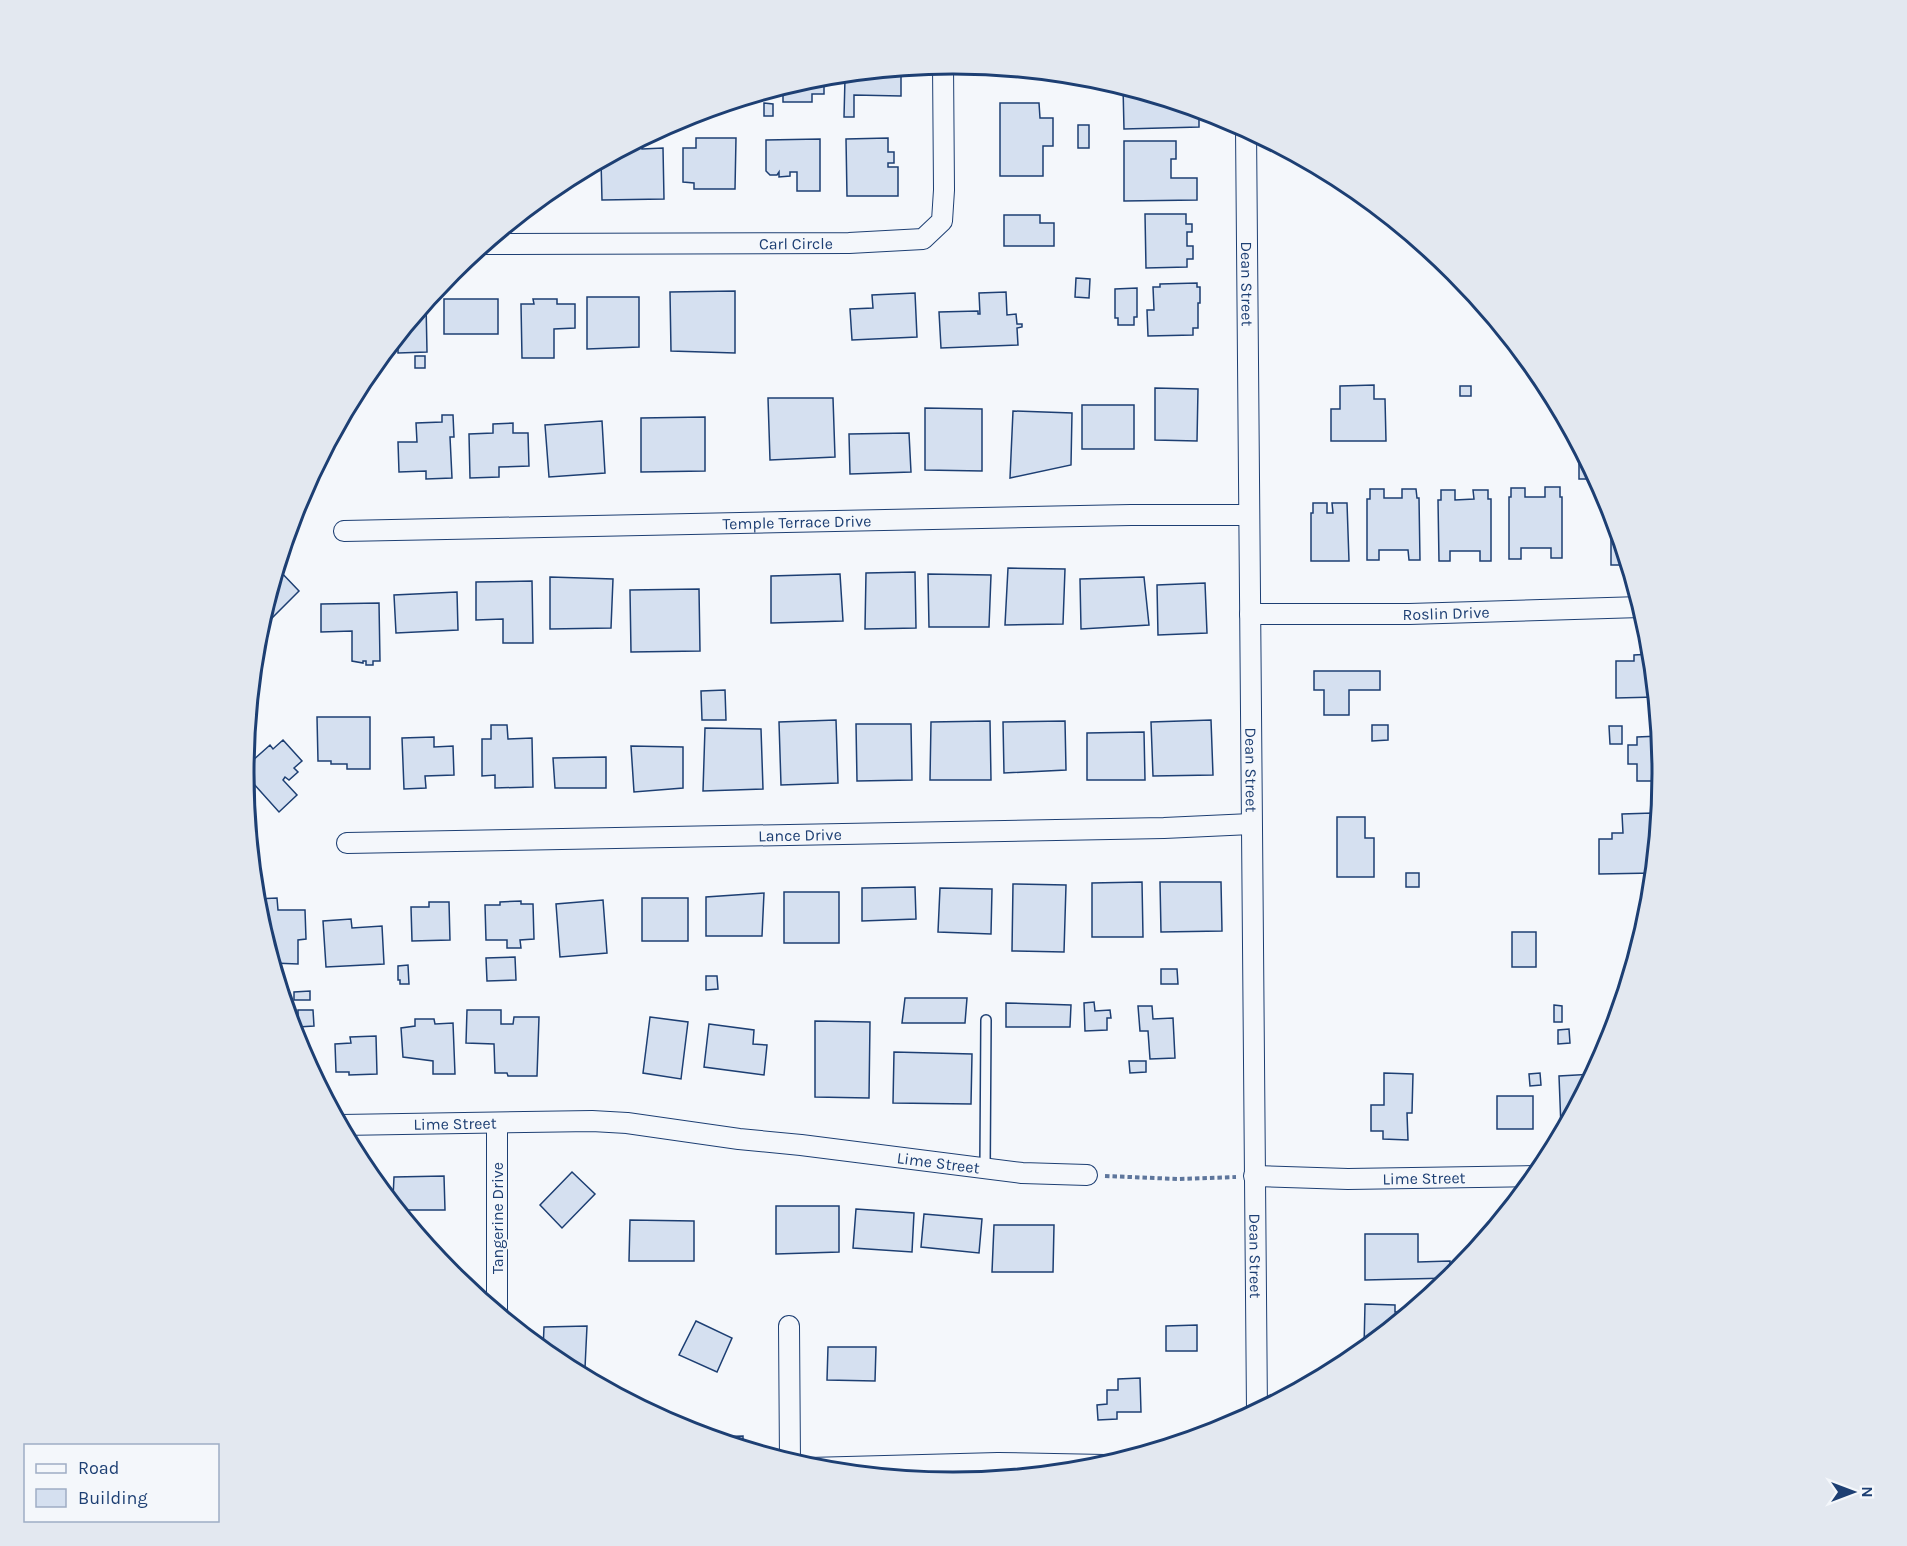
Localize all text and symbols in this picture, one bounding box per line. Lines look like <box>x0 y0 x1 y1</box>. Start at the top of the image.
street label: Carl Circle <box>759 234 833 253</box>
street label: Dean Street <box>1237 241 1257 327</box>
street label: Temple Terrace Drive <box>722 511 872 533</box>
street label: Roslin Drive <box>1402 603 1490 624</box>
street label: Dean Street <box>1241 727 1261 813</box>
street label: Lance Drive <box>758 825 842 845</box>
street label: Lime Street <box>413 1114 497 1134</box>
street label: Lime Street <box>896 1148 981 1178</box>
street label: Tangerine Drive <box>488 1162 507 1274</box>
street label: Lime Street <box>1382 1168 1466 1188</box>
street label: Dean Street <box>1245 1213 1265 1299</box>
legend <box>24 1444 219 1522</box>
text: Road <box>78 1457 119 1479</box>
north arrow <box>1823 1462 1883 1522</box>
text: N <box>1858 1486 1877 1498</box>
text: Building <box>78 1487 148 1509</box>

